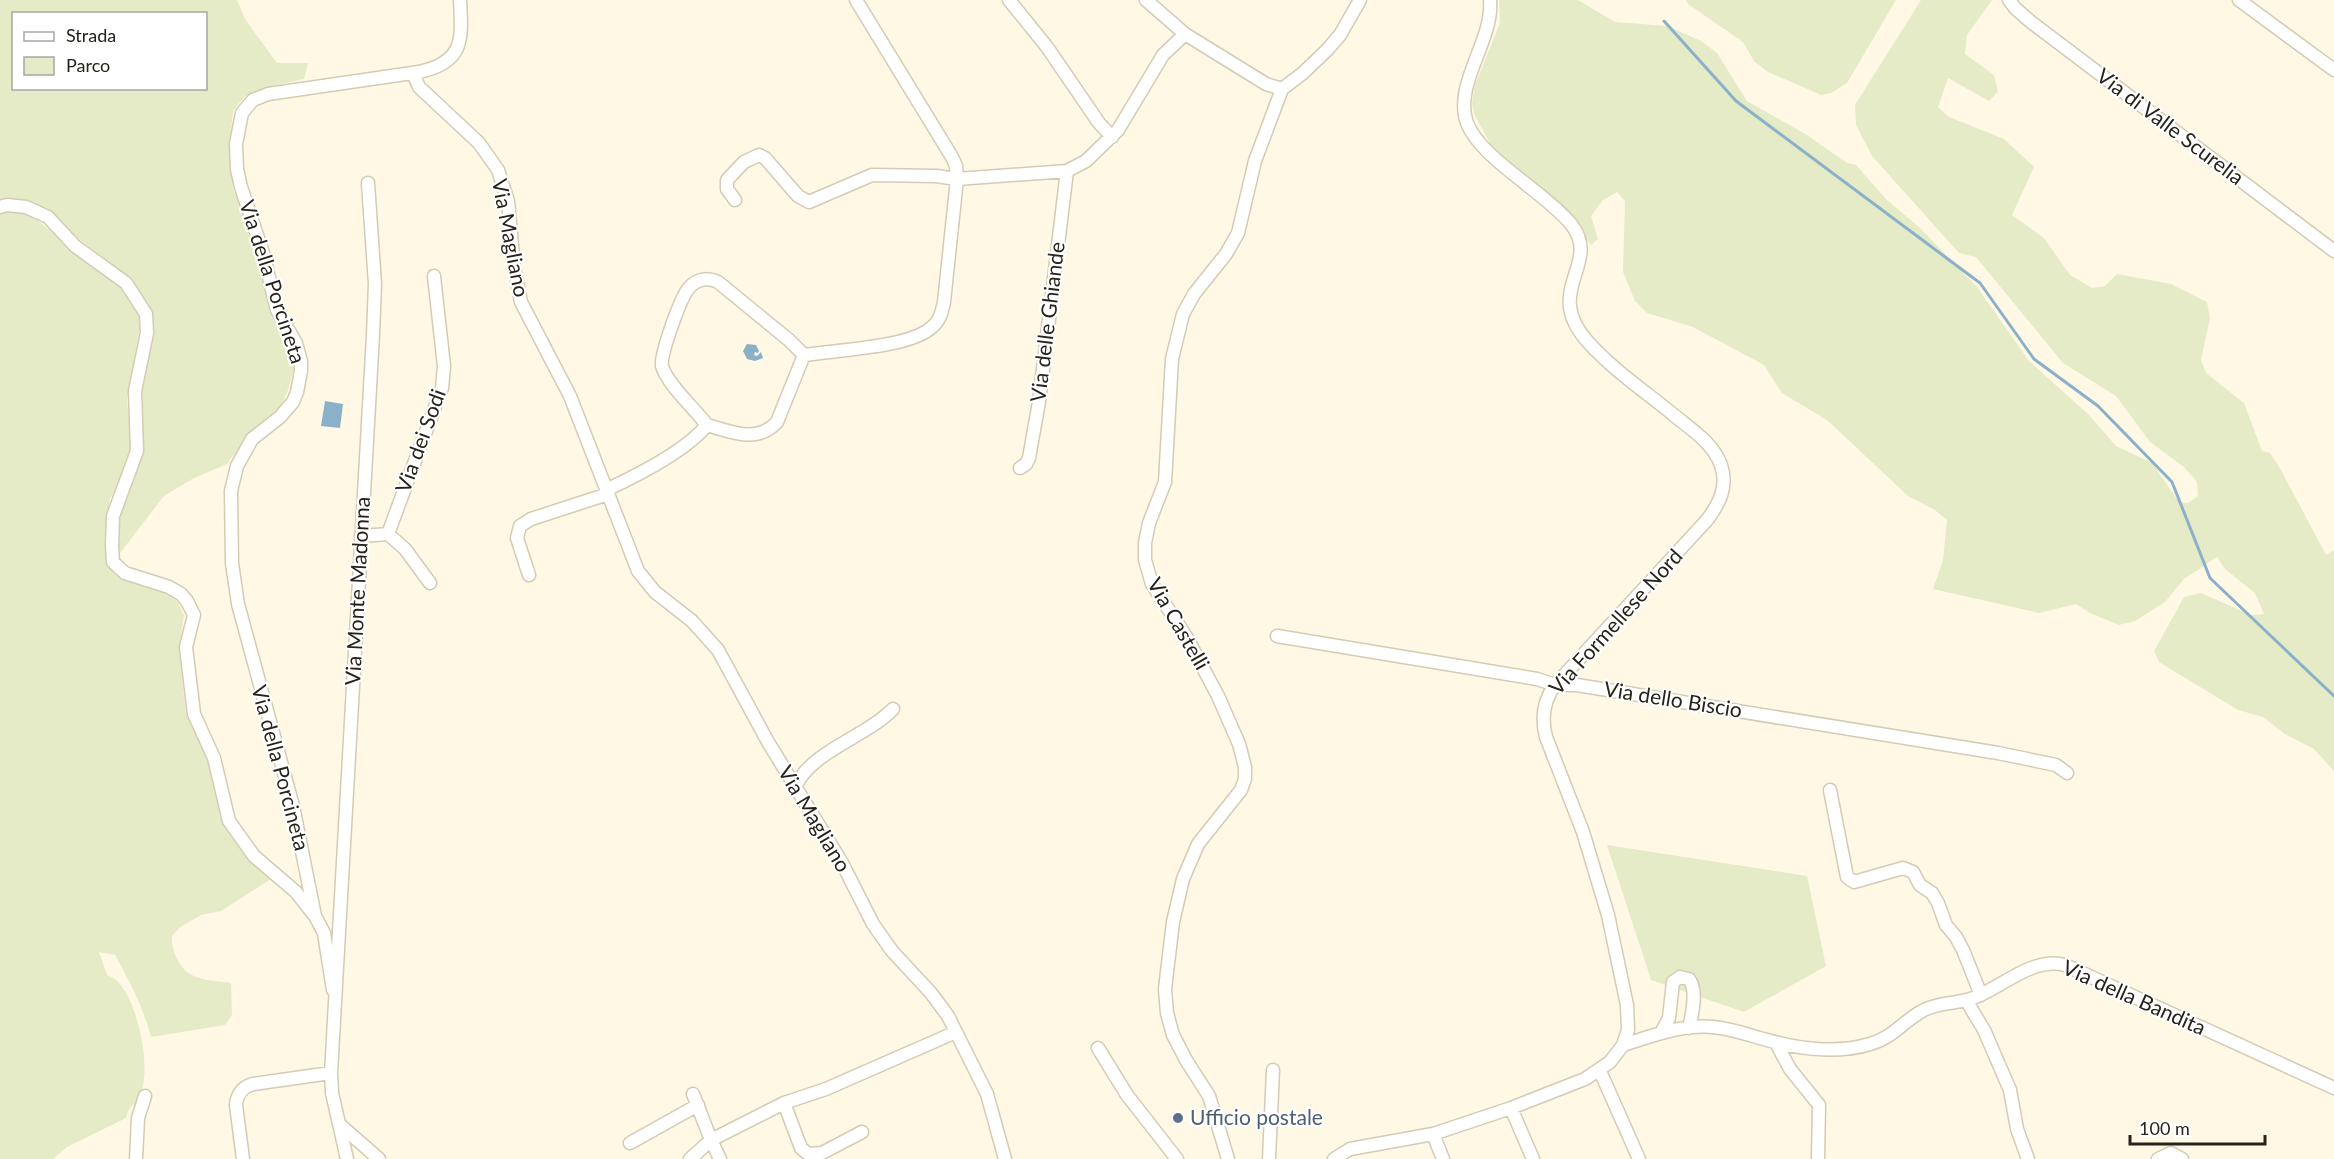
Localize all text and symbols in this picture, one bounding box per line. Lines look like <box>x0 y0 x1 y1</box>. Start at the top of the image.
legend <box>12 12 207 90</box>
text: Strada <box>66 24 116 46</box>
text: Parco <box>66 54 110 76</box>
street label: Via di Valle Scurelia <box>2092 62 2249 189</box>
street label: Via Magliano <box>488 177 535 299</box>
street label: Via della Porcineta <box>235 197 312 367</box>
street label: Via delle Ghiande <box>1024 240 1069 403</box>
street label: Via dei Sodi <box>389 385 450 496</box>
street label: Via Monte Madonna <box>339 496 374 686</box>
street label: Via Formellese Nord <box>1543 543 1687 699</box>
street label: Via Castelli <box>1143 573 1216 674</box>
street label: Via dello Biscio <box>1602 675 1744 722</box>
street label: Via della Porcineta <box>247 682 316 853</box>
street label: Via Magliano <box>774 761 857 876</box>
street label: Via della Bandita <box>2059 954 2210 1039</box>
place label: Ufficio postale <box>1190 1104 1323 1129</box>
scale bar <box>2130 1108 2265 1146</box>
marker: Ufficio postale <box>1171 1111 1185 1125</box>
text: 100 m <box>2139 1117 2190 1139</box>

